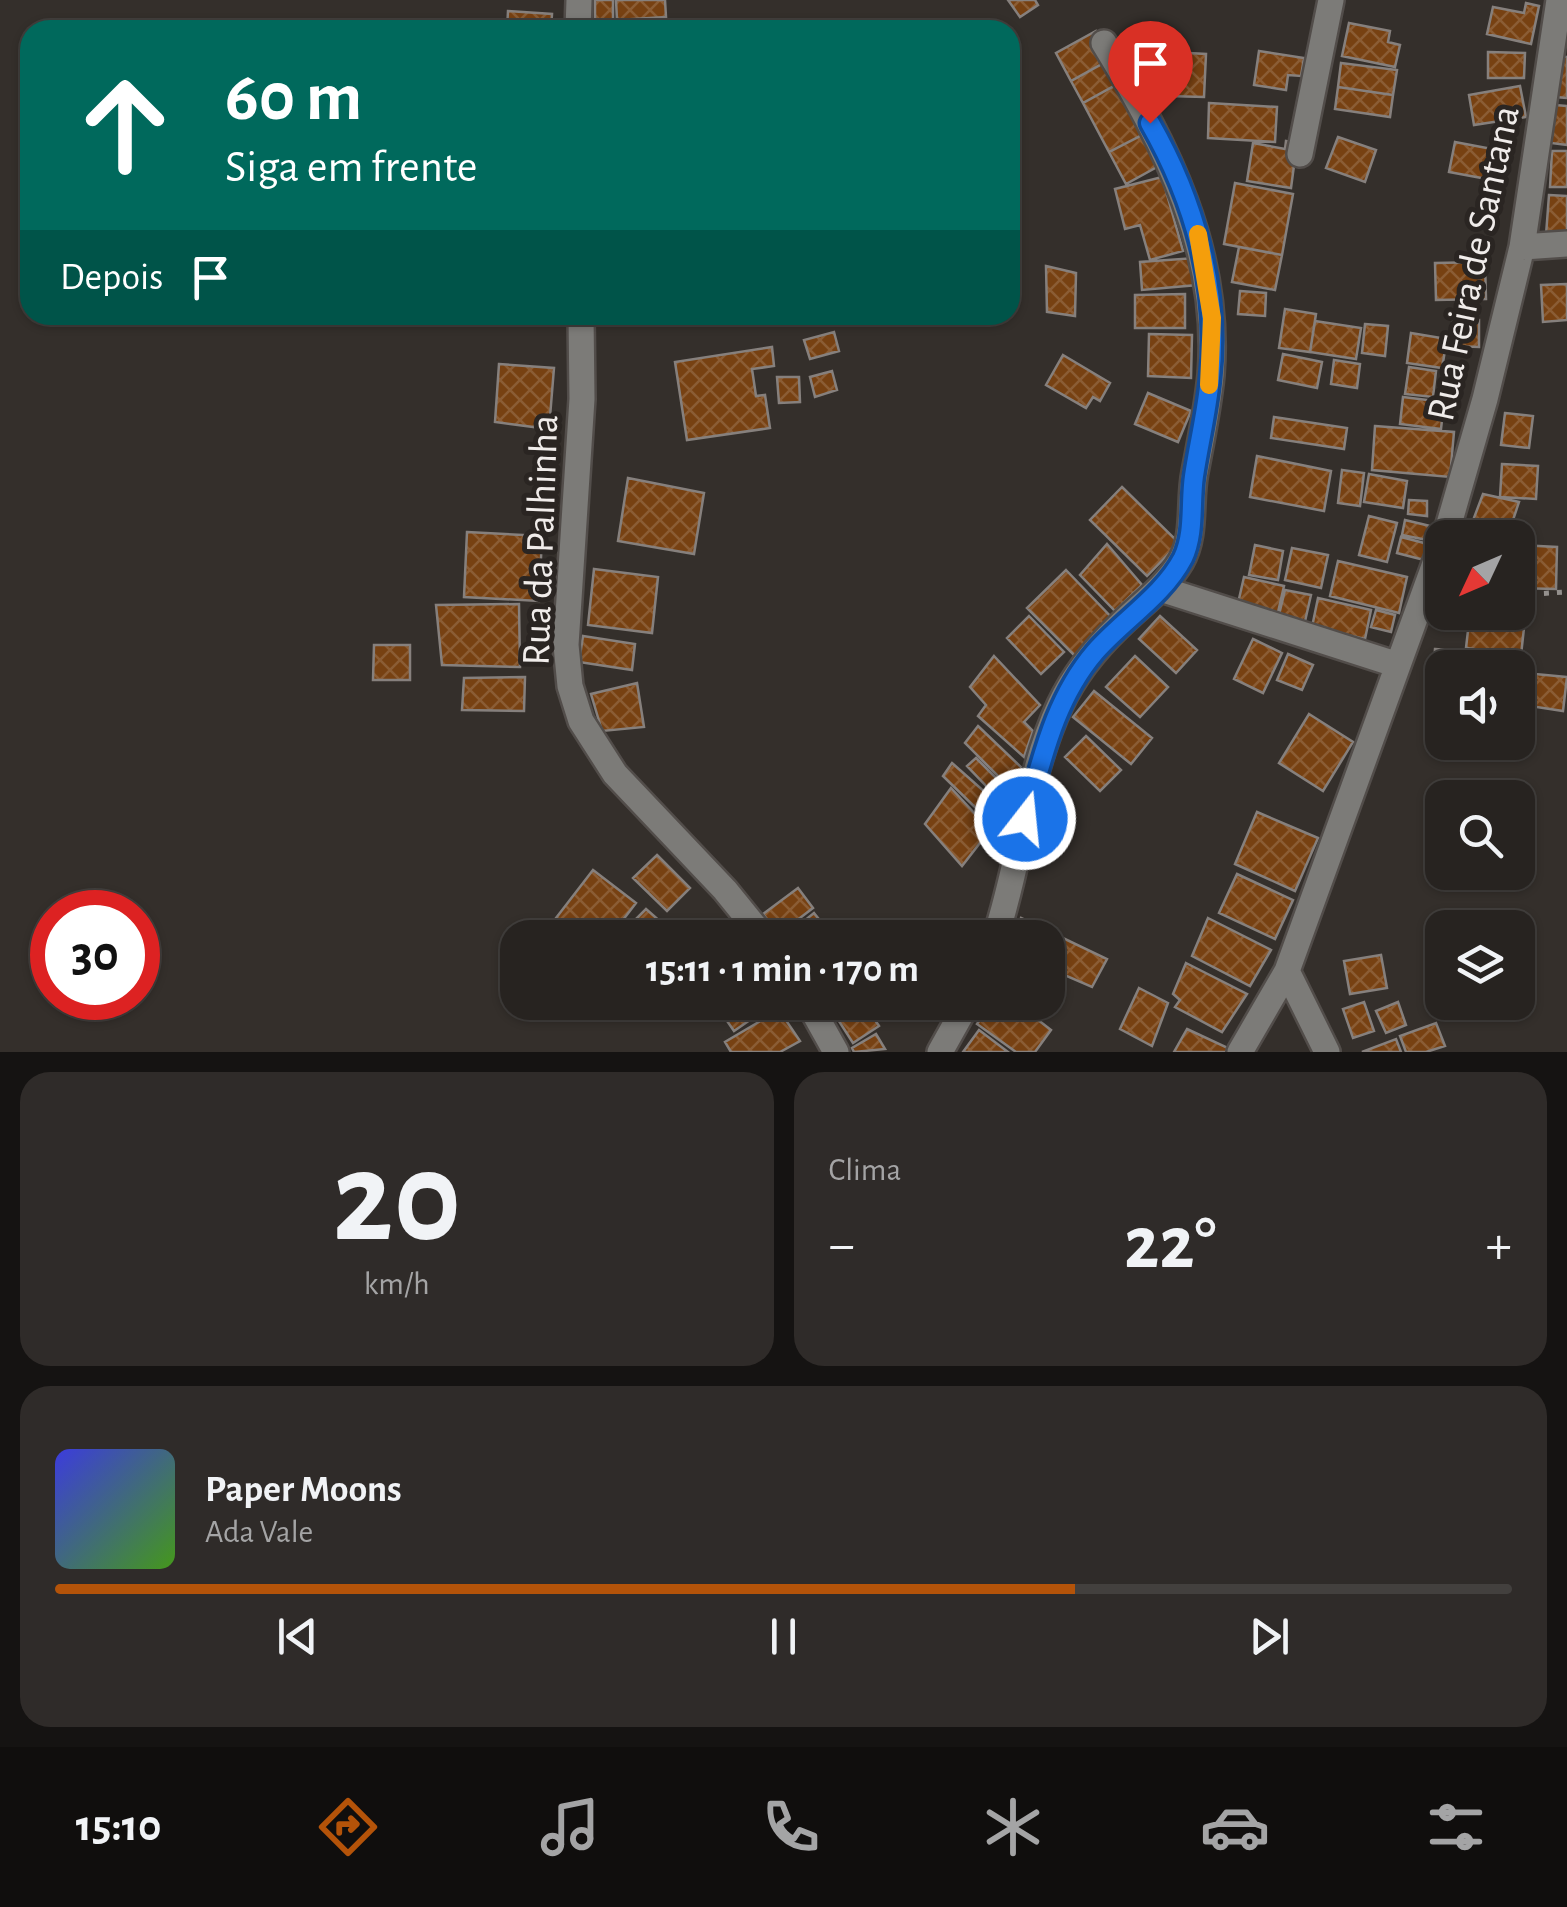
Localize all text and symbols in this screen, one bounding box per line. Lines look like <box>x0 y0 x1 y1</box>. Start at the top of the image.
pin <box>1108 21 1193 124</box>
icon: arrive <box>1123 36 1178 91</box>
icon: ahead <box>60 60 190 190</box>
text: 60 m <box>225 63 362 133</box>
street label: Rua Feira de Santana <box>1421 102 1527 425</box>
text: Siga em frente <box>225 145 477 190</box>
icon: arrive <box>183 250 238 305</box>
text: Depois <box>60 259 163 297</box>
street label: Rua da Palhinha <box>517 414 565 666</box>
north arrow <box>1425 520 1535 630</box>
map controls <box>1425 520 1535 1020</box>
button: sound <box>1425 650 1535 760</box>
position arrow <box>973 767 1077 871</box>
button: search <box>1425 780 1535 890</box>
speed limit sign: 30 <box>30 890 160 1020</box>
button: layers <box>1425 910 1535 1020</box>
text: 15:11 · 1 min · 170 m <box>646 951 919 989</box>
text: 20 <box>332 1135 461 1265</box>
text: Clima <box>829 1154 901 1186</box>
text: 22° <box>1124 1207 1217 1282</box>
text: − <box>829 1218 855 1273</box>
text: + <box>1486 1218 1512 1273</box>
text: km/h <box>364 1268 430 1300</box>
text: Paper Moons <box>205 1471 402 1509</box>
text: Ada Vale <box>205 1516 313 1548</box>
icon: previous <box>270 1609 325 1664</box>
icon: pause <box>756 1609 811 1664</box>
icon: next <box>1242 1609 1297 1664</box>
icon: directions <box>313 1792 383 1862</box>
icon: music <box>535 1792 605 1862</box>
icon: phone <box>756 1792 826 1862</box>
icon: climate <box>978 1792 1048 1862</box>
icon: car <box>1200 1792 1270 1862</box>
icon: filters <box>1421 1792 1491 1862</box>
text: 15:10 <box>76 1804 161 1849</box>

